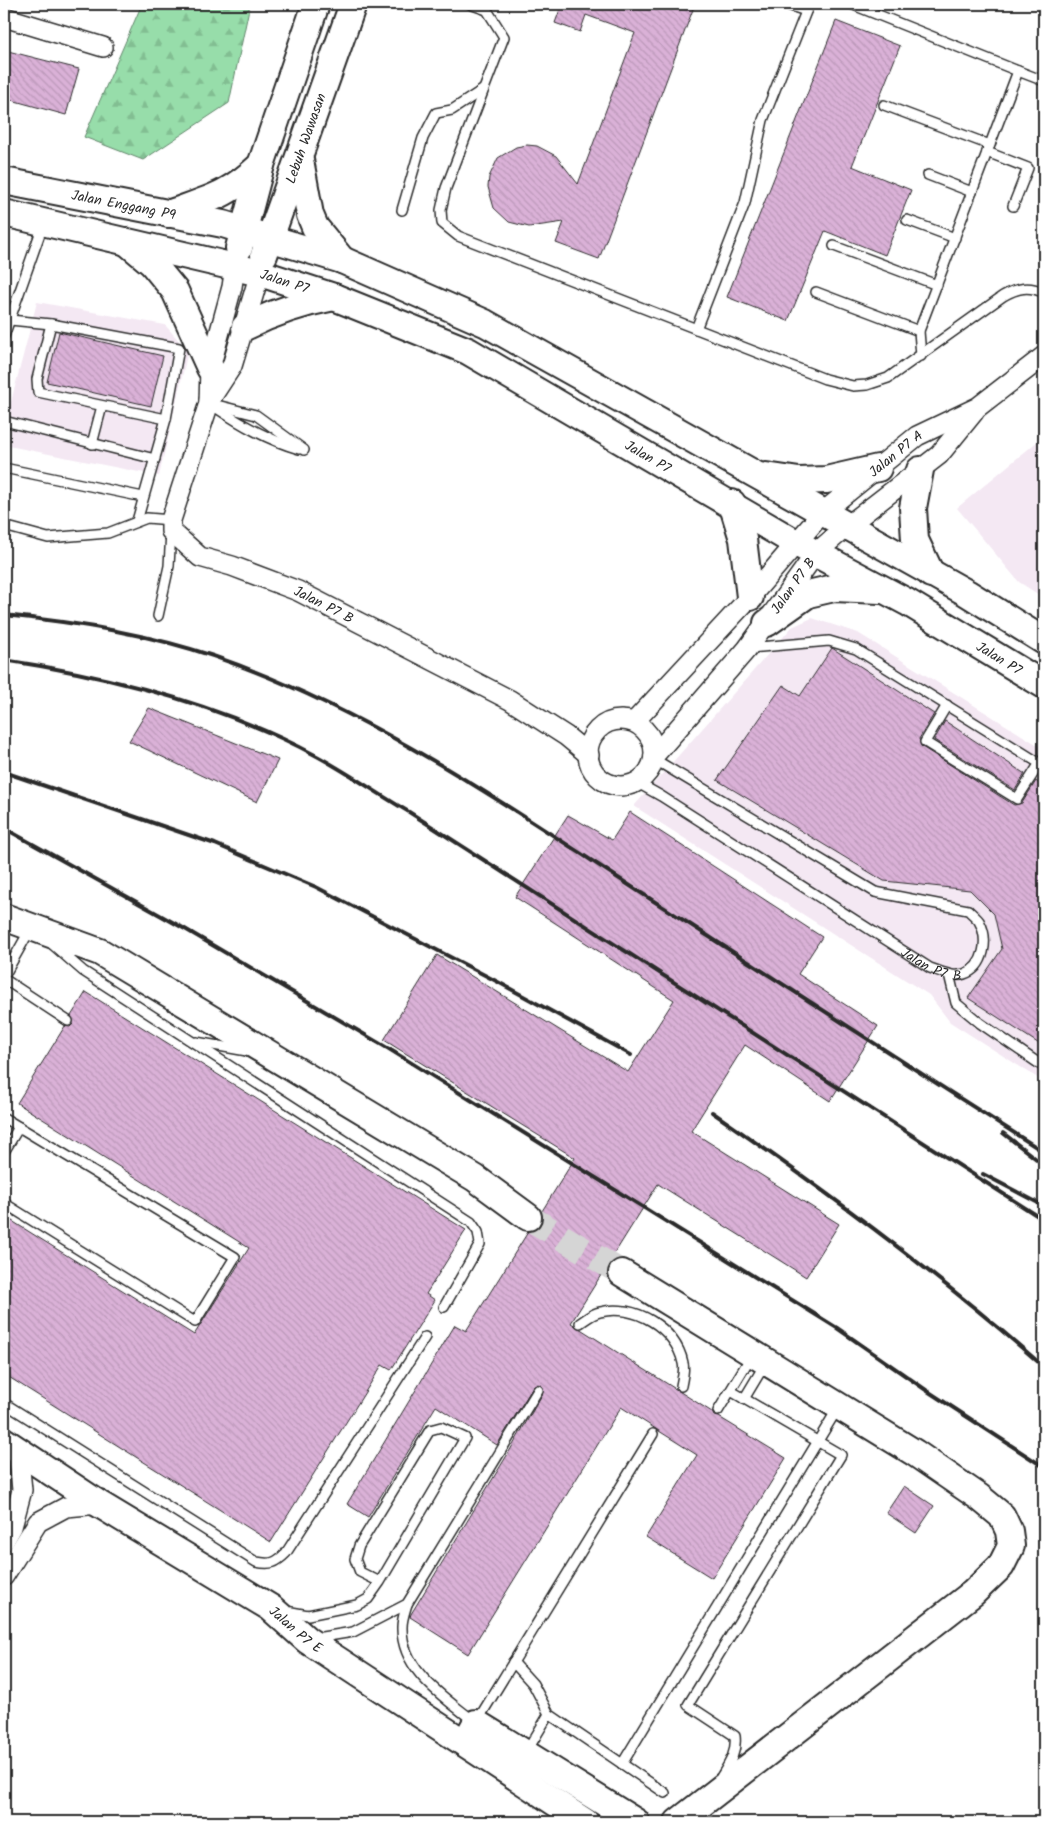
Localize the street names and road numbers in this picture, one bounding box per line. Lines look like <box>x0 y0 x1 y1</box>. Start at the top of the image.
street label: Lebuh Wawasan <box>280 90 333 187</box>
street label: Jalan Enggang P9 <box>69 184 178 227</box>
street label: Jalan P7 <box>257 264 312 300</box>
street label: Jalan P7 A <box>864 425 926 483</box>
street label: Jalan P7 <box>620 435 675 480</box>
street label: Jalan P7 B <box>766 553 821 619</box>
street label: Jalan P7 B <box>291 580 357 630</box>
street label: Jalan P7 <box>972 636 1027 682</box>
street label: Jalan P7 B <box>896 942 962 987</box>
street label: Jalan P7 E <box>264 1601 327 1660</box>

